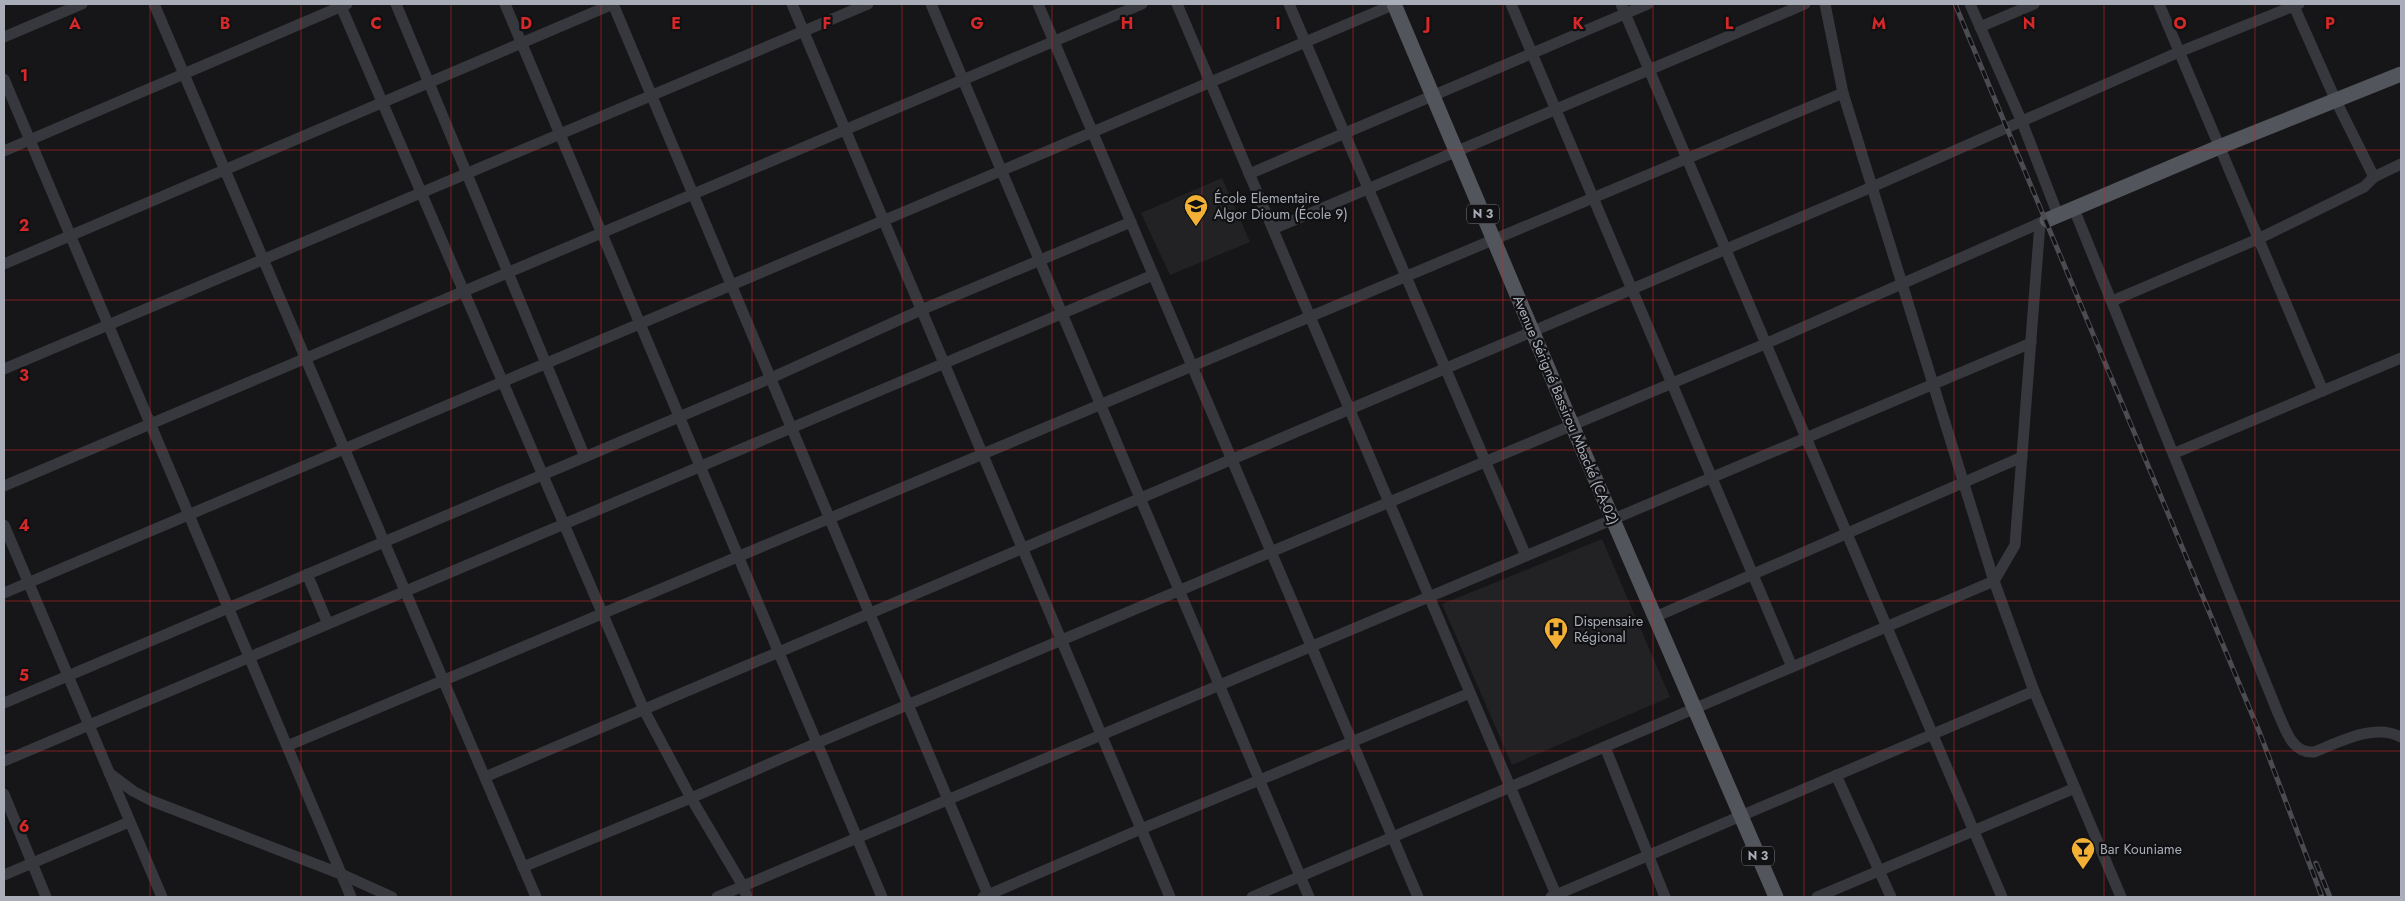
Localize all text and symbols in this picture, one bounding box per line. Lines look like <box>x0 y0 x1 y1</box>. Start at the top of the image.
text: A <box>68 12 81 35</box>
text: B <box>220 12 230 35</box>
text: C <box>370 12 382 35</box>
text: D <box>520 12 532 35</box>
text: E <box>671 12 681 35</box>
text: F <box>823 12 831 35</box>
text: G <box>970 12 984 35</box>
text: H <box>1121 12 1133 35</box>
text: I <box>1275 12 1281 35</box>
text: J <box>1422 12 1431 35</box>
text: K <box>1572 12 1584 35</box>
text: L <box>1725 12 1734 35</box>
text: M <box>1872 12 1886 35</box>
text: N <box>2023 12 2035 35</box>
text: O <box>2173 12 2187 35</box>
text: P <box>2325 12 2335 35</box>
text: 1 <box>20 64 28 87</box>
place label: École Elementaire Algor Dioum (École 9) <box>1214 188 1348 224</box>
school or university icon: École Elementaire Algor Dioum (École 9) <box>1183 193 1209 227</box>
road number: N 3 <box>1467 204 1499 223</box>
text: 2 <box>19 214 29 237</box>
street label: Avenue Sérigné Bassirou Mbacké (CA-02) <box>1508 292 1624 528</box>
text: 3 <box>19 364 29 387</box>
text: 4 <box>18 514 30 537</box>
place label: Dispensaire Régional <box>1574 611 1643 647</box>
hospital icon: Dispensaire Régional <box>1543 616 1569 650</box>
text: 5 <box>19 664 29 687</box>
text: 6 <box>19 815 29 838</box>
bar icon: Bar Kouniame <box>2070 836 2096 870</box>
place label: Bar Kouniame <box>2100 839 2182 859</box>
road number: N 3 <box>1742 846 1774 866</box>

